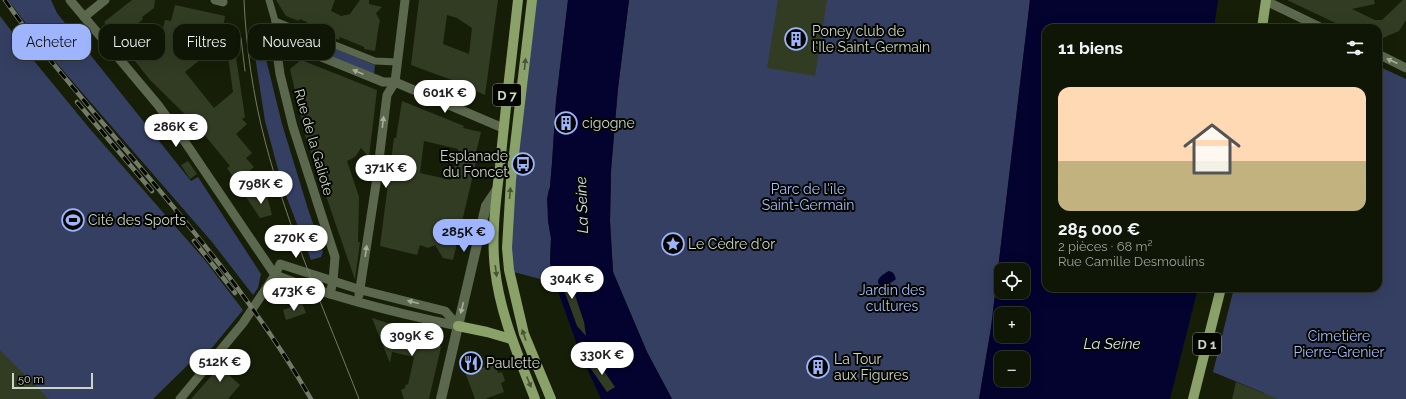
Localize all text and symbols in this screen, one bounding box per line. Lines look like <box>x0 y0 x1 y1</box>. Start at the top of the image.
place label: Poney club de l'Ile Saint-Germain <box>812 23 930 55</box>
chip: Acheter <box>12 24 91 60</box>
chip: Louer <box>99 24 165 60</box>
chip: Filtres <box>173 24 240 60</box>
chip: Nouveau <box>248 24 335 60</box>
building icon: Poney club de l'Ile Saint-Germain <box>783 26 809 52</box>
icon: filters <box>1344 37 1366 59</box>
text: 11 biens <box>1058 38 1123 58</box>
one-way arrow <box>522 58 529 70</box>
one-way arrow <box>1386 58 1398 64</box>
one-way arrow <box>352 69 364 75</box>
pin: 601K € <box>412 80 478 114</box>
road number: D 7 <box>493 84 521 106</box>
text: 601K € <box>423 85 467 100</box>
street label: Rue de la Galiote <box>291 87 337 197</box>
building icon: cigogne <box>553 110 579 136</box>
icon: home <box>1176 113 1248 185</box>
pin: 286K € <box>143 114 209 148</box>
place label: cigogne <box>582 115 635 131</box>
one-way arrow <box>380 116 386 128</box>
text: 286K € <box>153 119 199 134</box>
place label: Esplanade du Foncet <box>440 148 508 180</box>
bus stop icon: Esplanade du Foncet <box>510 151 536 177</box>
pin: 371K € <box>353 155 419 189</box>
text: 371K € <box>364 160 408 175</box>
pin: 798K € <box>228 171 294 205</box>
text: 798K € <box>239 176 283 191</box>
water label: La Seine <box>572 176 592 234</box>
park label: Parc de l'île Saint-Germain <box>762 181 854 213</box>
one-way arrow <box>507 187 514 199</box>
sports icon: Cité des Sports <box>60 207 86 233</box>
place label: Cité des Sports <box>88 212 186 228</box>
pin: 285K € <box>431 219 497 253</box>
text: 285 000 € <box>1058 219 1140 239</box>
text: 285K € <box>442 224 486 239</box>
pin: 270K € <box>263 225 329 259</box>
text: 270K € <box>274 230 318 245</box>
place icon: Le Cèdre d'or <box>660 231 686 257</box>
place label: Le Cèdre d'or <box>688 236 775 252</box>
text: 2 pièces · 68 m² <box>1058 239 1153 254</box>
one-way arrow <box>363 245 369 257</box>
text: Rue Camille Desmoulins <box>1058 254 1205 269</box>
map controls <box>994 263 1030 387</box>
button: locate <box>994 263 1030 299</box>
one-way arrow <box>492 265 499 278</box>
pin: 304K € <box>539 266 605 300</box>
text: 304K € <box>550 271 594 286</box>
pin: 473K € <box>261 278 327 312</box>
park label: Jardin des cultures <box>859 282 925 314</box>
text: 473K € <box>272 283 316 298</box>
one-way arrow <box>407 299 419 305</box>
one-way arrow <box>459 302 465 314</box>
button: + <box>994 307 1030 343</box>
pin: 309K € <box>379 323 445 357</box>
text: 309K € <box>390 328 434 343</box>
one-way arrow <box>521 328 527 340</box>
park label: Cimetière Pierre-Grenier <box>1294 328 1385 360</box>
road number: D 1 <box>1193 333 1221 355</box>
water label: La Seine <box>1083 335 1141 353</box>
pin: 330K € <box>569 342 635 376</box>
text: 330K € <box>580 347 624 362</box>
pin: 512K € <box>187 349 253 383</box>
restaurant icon: Paulette <box>458 350 484 376</box>
place label: La Tour aux Figures <box>834 351 909 383</box>
button: − <box>994 351 1030 387</box>
text: 512K € <box>199 354 242 369</box>
building icon: La Tour aux Figures <box>805 354 831 380</box>
place label: Paulette <box>486 355 540 371</box>
scale bar <box>12 371 93 390</box>
text: 50 m <box>18 373 44 386</box>
one-way arrow <box>526 376 532 388</box>

